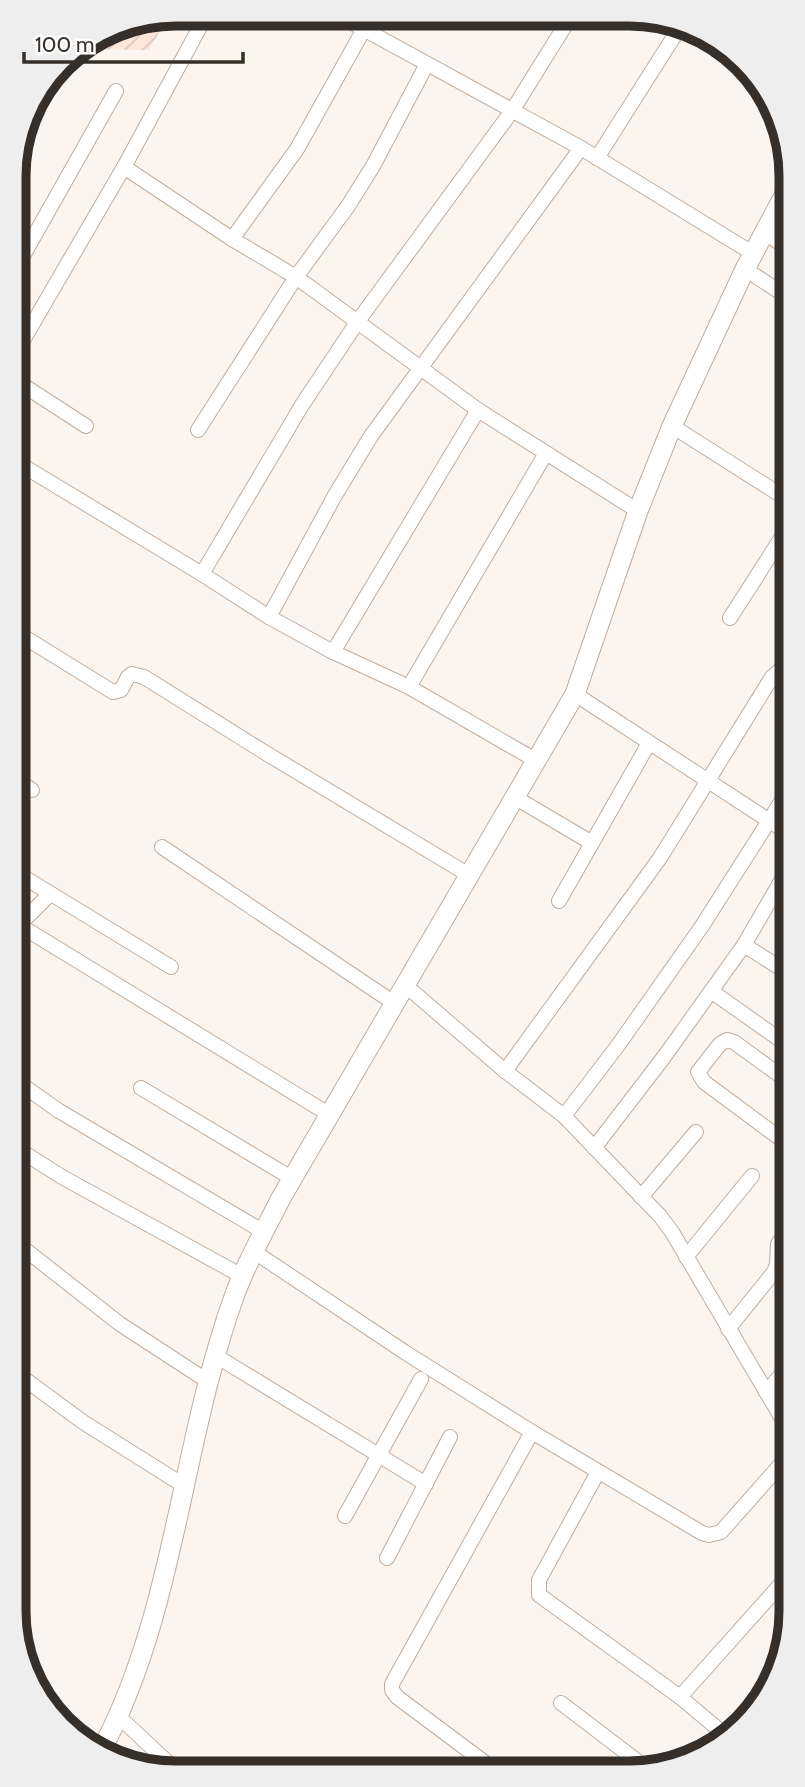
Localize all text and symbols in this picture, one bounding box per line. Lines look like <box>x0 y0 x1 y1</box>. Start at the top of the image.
scale bar <box>24 21 243 65</box>
text: 100 m <box>35 32 94 57</box>

